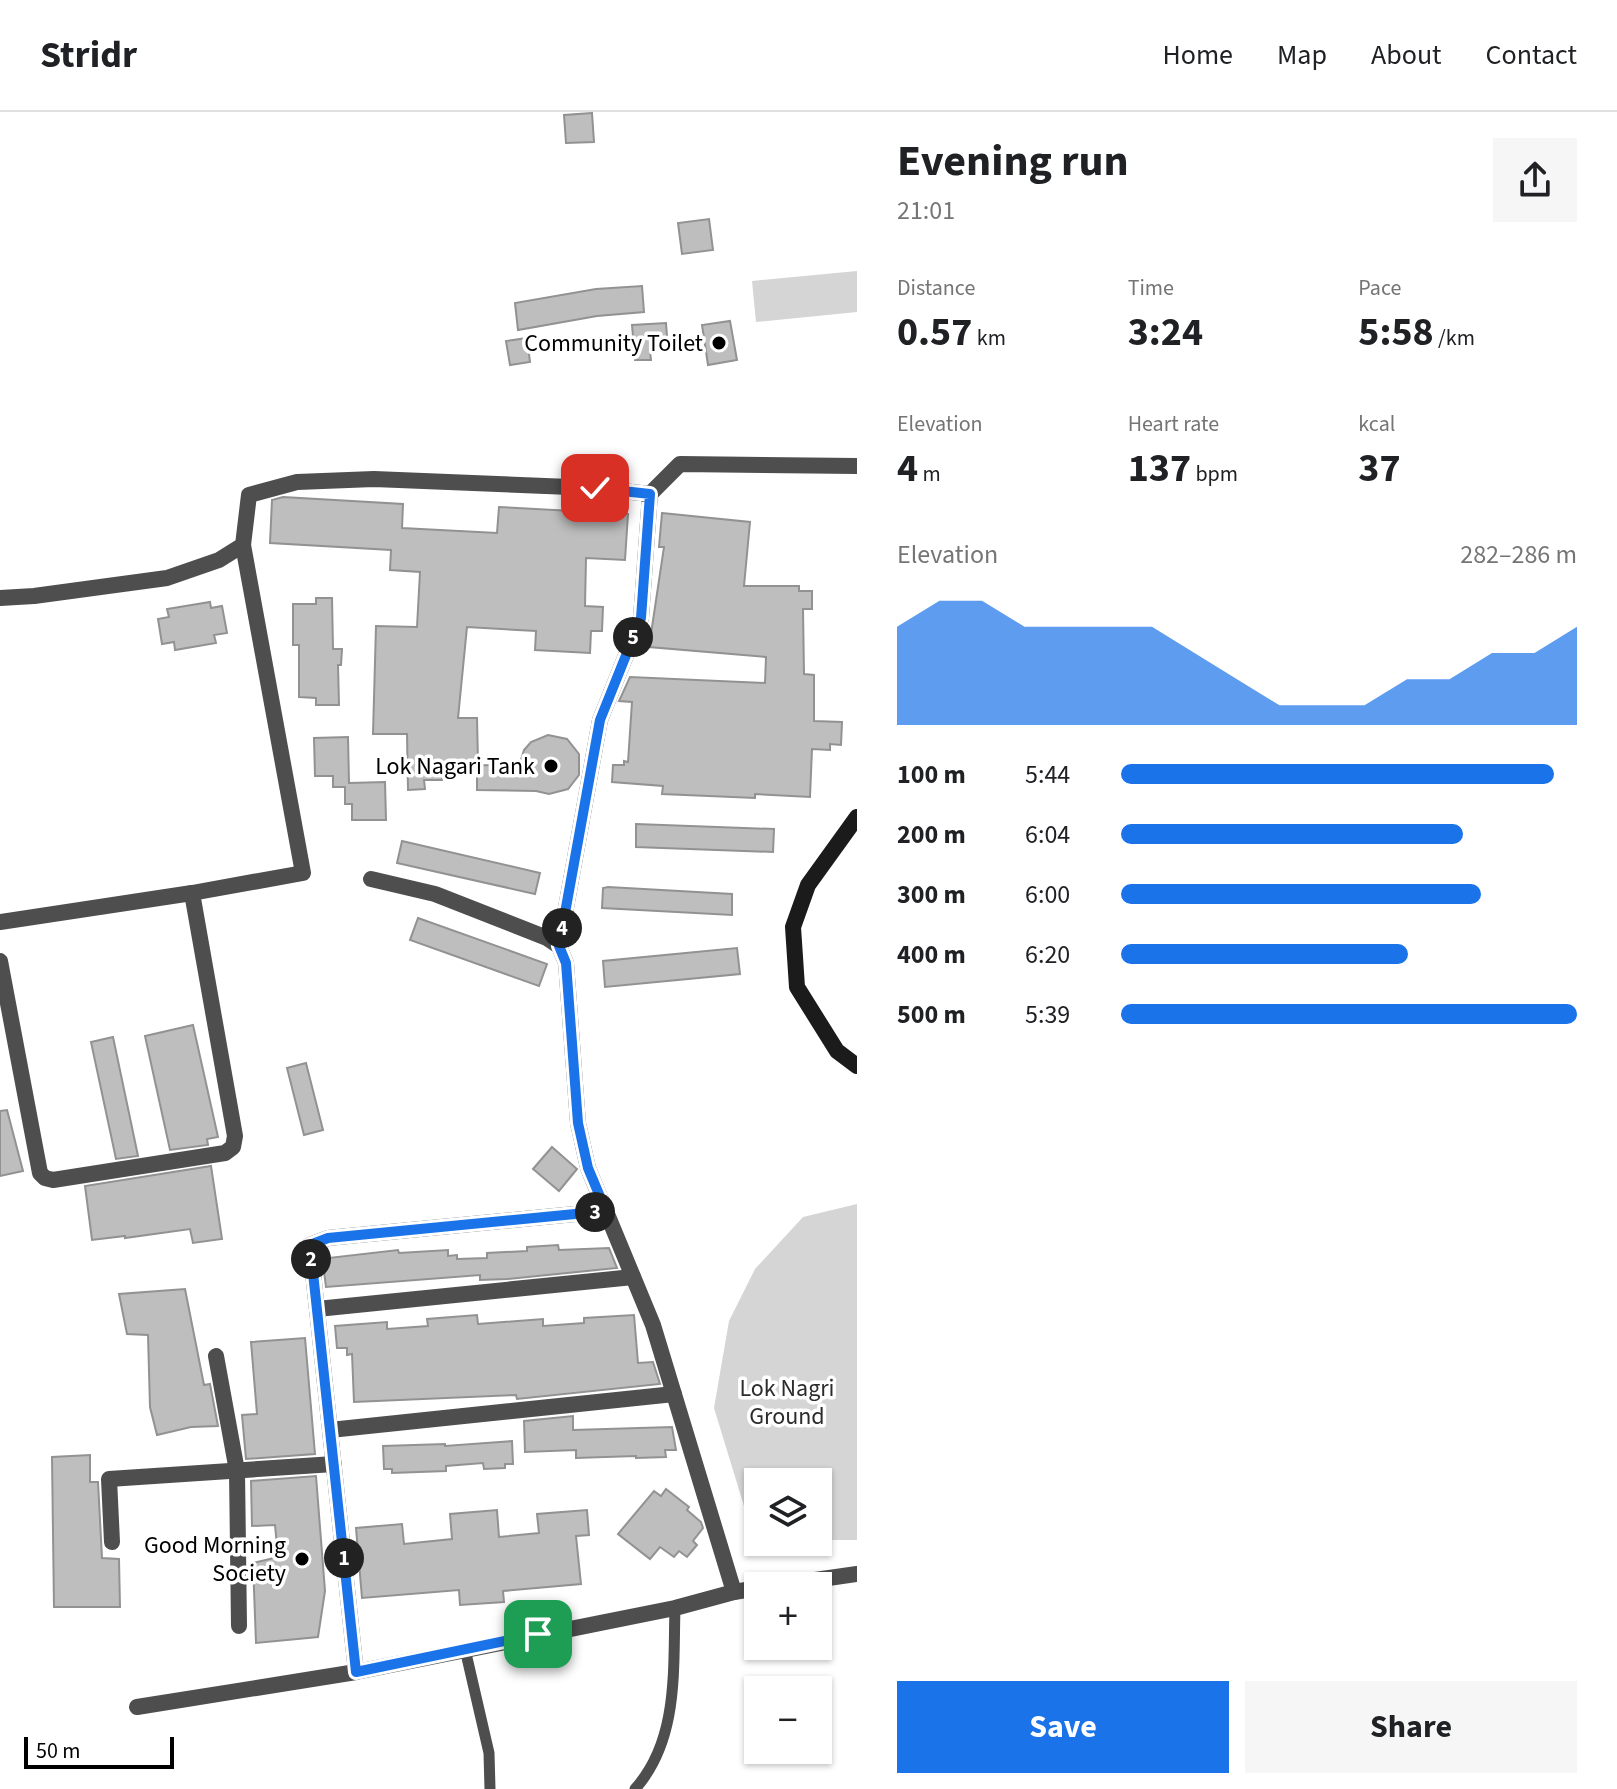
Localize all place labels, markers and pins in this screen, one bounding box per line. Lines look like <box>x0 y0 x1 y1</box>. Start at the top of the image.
place label: Community Toilet <box>524 326 703 361</box>
marker: Community Toilet <box>710 334 728 352</box>
pin <box>561 454 629 522</box>
pin: 5 <box>613 617 653 657</box>
place label: Lok Nagari Tank <box>375 749 535 784</box>
marker: Lok Nagari Tank <box>542 757 560 775</box>
pin: 4 <box>542 908 582 948</box>
pin: 3 <box>575 1192 615 1232</box>
pin: 2 <box>291 1239 331 1279</box>
place label: Good Morning Society <box>144 1528 286 1591</box>
pin: 1 <box>324 1538 364 1578</box>
marker: Good Morning Society <box>293 1550 311 1568</box>
pin <box>504 1600 572 1668</box>

